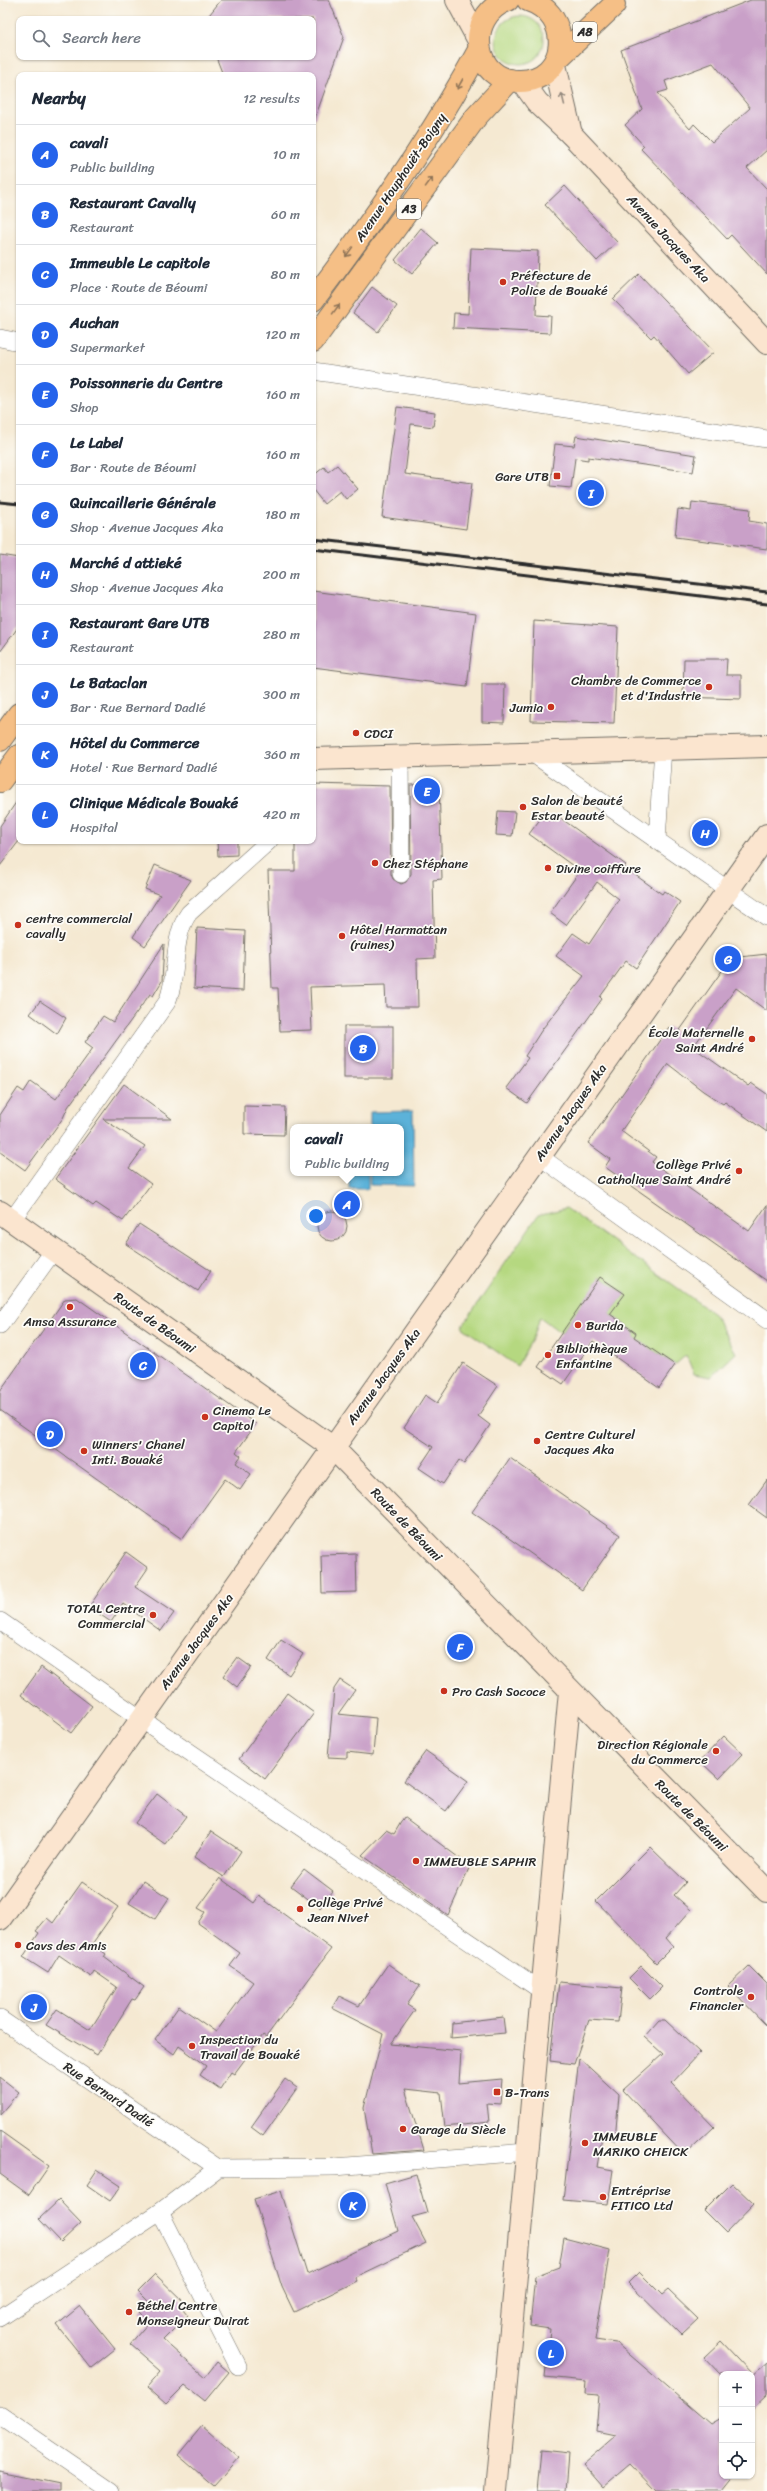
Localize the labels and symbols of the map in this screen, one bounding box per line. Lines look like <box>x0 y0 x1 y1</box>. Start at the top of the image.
road number: A8 <box>573 22 597 42</box>
one-way arrow <box>456 78 464 90</box>
one-way arrow <box>558 92 566 105</box>
street label: Avenue Houphouët-Boigny <box>348 108 452 247</box>
one-way arrow <box>425 176 433 187</box>
street label: Avenue Jacques Aka <box>620 188 717 289</box>
road number: A3 <box>397 199 421 219</box>
one-way arrow <box>344 246 353 257</box>
place label: Préfecture de Police de Bouaké <box>511 264 608 302</box>
marker: Préfecture de Police de Bouaké <box>498 277 508 287</box>
one-way arrow <box>332 304 340 315</box>
place label: Gare UTB <box>495 465 549 488</box>
marker: Gare UTB <box>552 471 562 481</box>
pin: I <box>578 478 604 508</box>
place label: Chambre de Commerce et d'Industrie <box>571 669 701 707</box>
marker: Chambre de Commerce et d'Industrie <box>704 682 714 692</box>
place label: Jumia <box>509 696 543 719</box>
marker: Jumia <box>546 702 556 712</box>
place label: CDCI <box>364 722 394 745</box>
marker: CDCI <box>351 728 361 738</box>
pin: E <box>414 776 440 806</box>
place label: Salon de beauté Estar beauté <box>531 789 623 827</box>
marker: Salon de beauté Estar beauté <box>518 802 528 812</box>
pin: H <box>692 818 718 848</box>
place label: Chez Stéphane <box>383 852 469 875</box>
place label: Divine coiffure <box>556 857 641 880</box>
marker: Chez Stéphane <box>370 858 380 868</box>
marker: Divine coiffure <box>543 863 553 873</box>
place label: centre commercial cavally <box>26 907 132 945</box>
place label: Hôtel Harmattan (ruines) <box>350 918 447 956</box>
marker: centre commercial cavally <box>13 920 23 930</box>
marker: Hôtel Harmattan (ruines) <box>337 931 347 941</box>
pin: G <box>715 944 741 974</box>
place label: École Maternelle Saint André <box>648 1021 744 1059</box>
pin: B <box>350 1033 376 1063</box>
marker: École Maternelle Saint André <box>747 1034 757 1044</box>
street label: Avenue Jacques Aka <box>527 1058 613 1167</box>
place label: Collège Privé Catholique Saint André <box>598 1153 731 1191</box>
marker: Collège Privé Catholique Saint André <box>734 1166 744 1176</box>
pin: A <box>334 1189 360 1219</box>
your location <box>306 1206 326 1226</box>
street label: Route de Béoumi <box>109 1286 201 1360</box>
marker: Amsa Assurance <box>65 1302 75 1312</box>
place label: Amsa Assurance <box>22 1310 117 1333</box>
place label: Burida <box>586 1314 624 1337</box>
marker: Burida <box>573 1320 583 1330</box>
street label: Avenue Jacques Aka <box>340 1323 427 1430</box>
place label: Bibliothèque Enfantine <box>556 1337 628 1375</box>
pin: C <box>130 1350 156 1380</box>
marker: Bibliothèque Enfantine <box>543 1350 553 1360</box>
place label: Cinema Le Capitol <box>213 1399 271 1437</box>
marker: Cinema Le Capitol <box>200 1412 210 1422</box>
pin: D <box>37 1419 63 1449</box>
place label: Centre Culturel Jacques Aka <box>544 1423 635 1461</box>
place label: Winners' Chanel Inti. Bouaké <box>91 1433 185 1471</box>
marker: Centre Culturel Jacques Aka <box>532 1436 542 1446</box>
marker: Winners' Chanel Inti. Bouaké <box>79 1446 89 1456</box>
street label: Route de Béoumi <box>365 1482 448 1567</box>
street label: Avenue Jacques Aka <box>153 1588 240 1695</box>
place label: TOTAL Centre Commercial <box>67 1597 145 1635</box>
marker: TOTAL Centre Commercial <box>148 1610 158 1620</box>
pin: F <box>447 1632 473 1662</box>
place label: Pro Cash Sococe <box>452 1680 546 1703</box>
marker: Pro Cash Sococe <box>439 1686 449 1696</box>
place label: Direction Régionale du Commerce <box>597 1733 708 1771</box>
marker: Direction Régionale du Commerce <box>711 1746 721 1756</box>
street label: Route de Béoumi <box>650 1773 734 1858</box>
place label: IMMEUBLE SAPHIR <box>423 1850 537 1873</box>
marker: IMMEUBLE SAPHIR <box>411 1856 421 1866</box>
place label: Collège Privé Jean Nivet <box>307 1891 383 1929</box>
marker: Collège Privé Jean Nivet <box>295 1904 305 1914</box>
place label: Cavs des Amis <box>26 1934 107 1957</box>
marker: Cavs des Amis <box>13 1940 23 1950</box>
place label: Controle Financier <box>690 1979 744 2017</box>
pin: J <box>21 1992 47 2022</box>
marker: Controle Financier <box>746 1992 756 2002</box>
place label: Inspection du Travail de Bouaké <box>199 2028 300 2066</box>
marker: Inspection du Travail de Bouaké <box>187 2041 197 2051</box>
street label: Rue Bernard Dadié <box>59 2055 159 2134</box>
place label: B-Trans <box>505 2081 550 2104</box>
marker: B-Trans <box>492 2087 502 2097</box>
place label: Garage du Siècle <box>411 2118 506 2141</box>
marker: Garage du Siècle <box>398 2124 408 2134</box>
place label: IMMEUBLE MARIKO CHEICK <box>592 2125 689 2163</box>
marker: IMMEUBLE MARIKO CHEICK <box>580 2138 590 2148</box>
place label: Entréprise FITICO Ltd <box>611 2179 673 2217</box>
pin: K <box>340 2190 366 2220</box>
marker: Entréprise FITICO Ltd <box>598 2192 608 2202</box>
place label: Béthel Centre Monseigneur Duirat <box>137 2294 250 2332</box>
marker: Béthel Centre Monseigneur Duirat <box>124 2307 134 2317</box>
pin: L <box>538 2338 564 2368</box>

